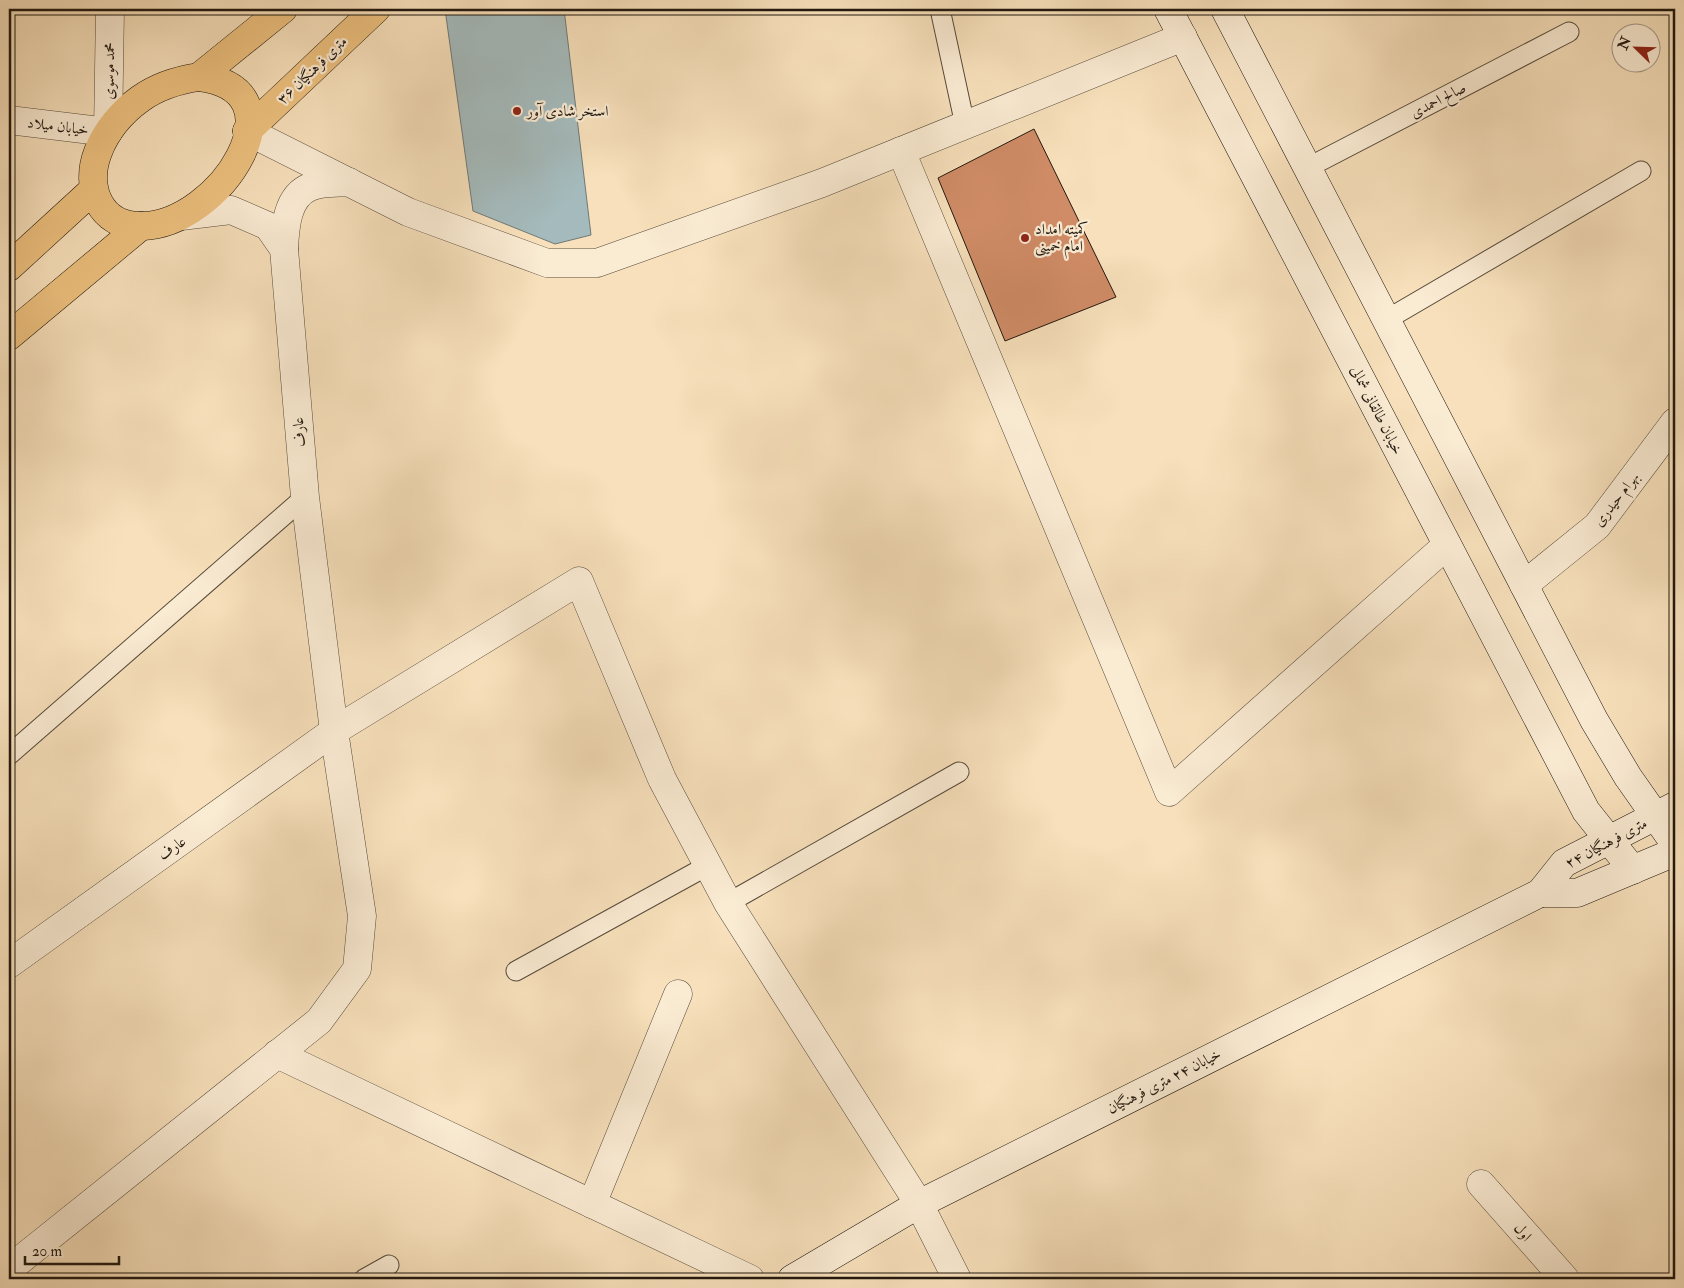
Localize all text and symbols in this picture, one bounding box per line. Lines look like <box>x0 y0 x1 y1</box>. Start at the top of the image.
north arrow <box>1612 22 1662 72</box>
street label: ۳۶ متری فرهنگیان <box>273 32 351 109</box>
text: N <box>1614 34 1635 53</box>
street label: محمد موسوی <box>100 42 120 100</box>
street label: صالح احمدی <box>1407 78 1471 126</box>
place label: استخر شادی آور <box>525 102 608 121</box>
marker: استخر شادی آور <box>511 105 523 117</box>
street label: خیابان میلاد <box>26 113 90 140</box>
place label: کمیته امداد امام خمینی <box>1035 220 1089 259</box>
marker: کمیته امداد امام خمینی <box>1019 232 1031 244</box>
street label: خیابان طالقانی شمالی <box>1346 362 1407 458</box>
street label: عارف <box>289 416 310 448</box>
street label: بهرام حیدری <box>1589 468 1646 532</box>
street label: ۲۴ متری فرهنگیان <box>1562 814 1651 873</box>
street label: عارف <box>155 832 190 865</box>
street label: خیابان ۲۴ متری فرهنگیان <box>1104 1045 1224 1118</box>
street label: اول <box>1509 1219 1536 1245</box>
scale bar <box>25 1233 119 1265</box>
text: 20 m <box>32 1242 62 1261</box>

